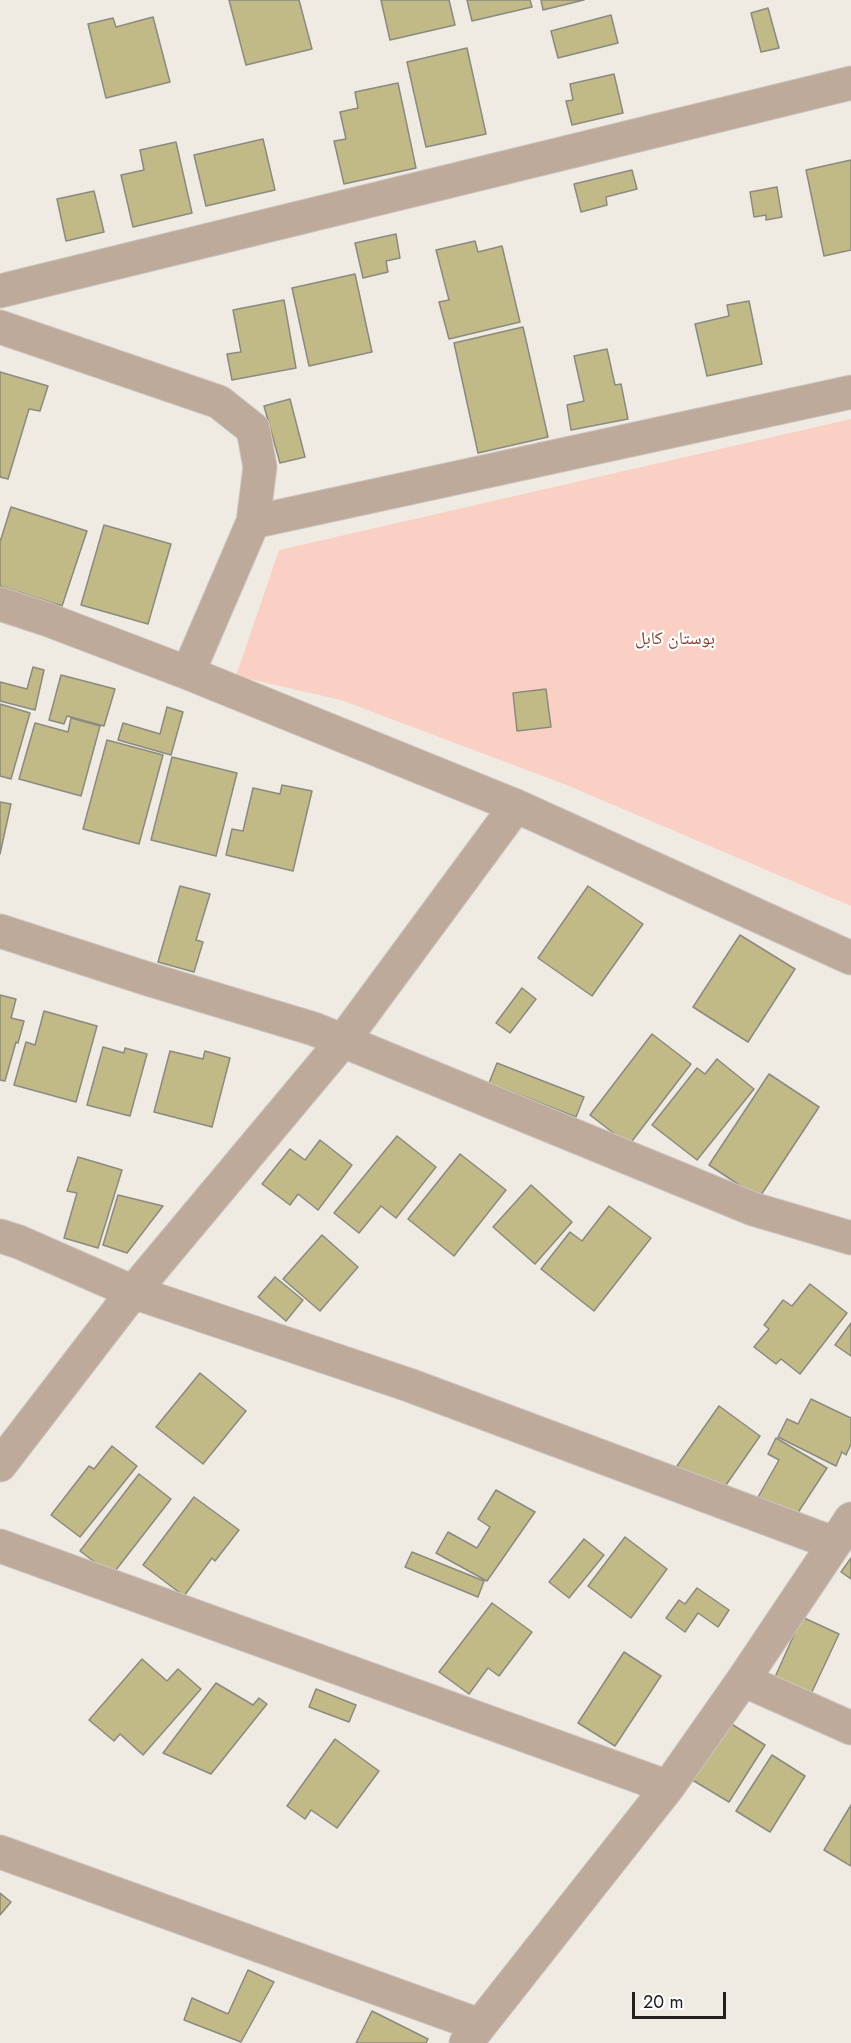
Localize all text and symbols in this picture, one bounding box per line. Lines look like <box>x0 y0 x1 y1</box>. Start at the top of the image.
park label: بوستان کابل <box>635 629 715 651</box>
scale bar <box>635 1980 730 2018</box>
text: 20 m <box>643 1989 683 2015</box>

